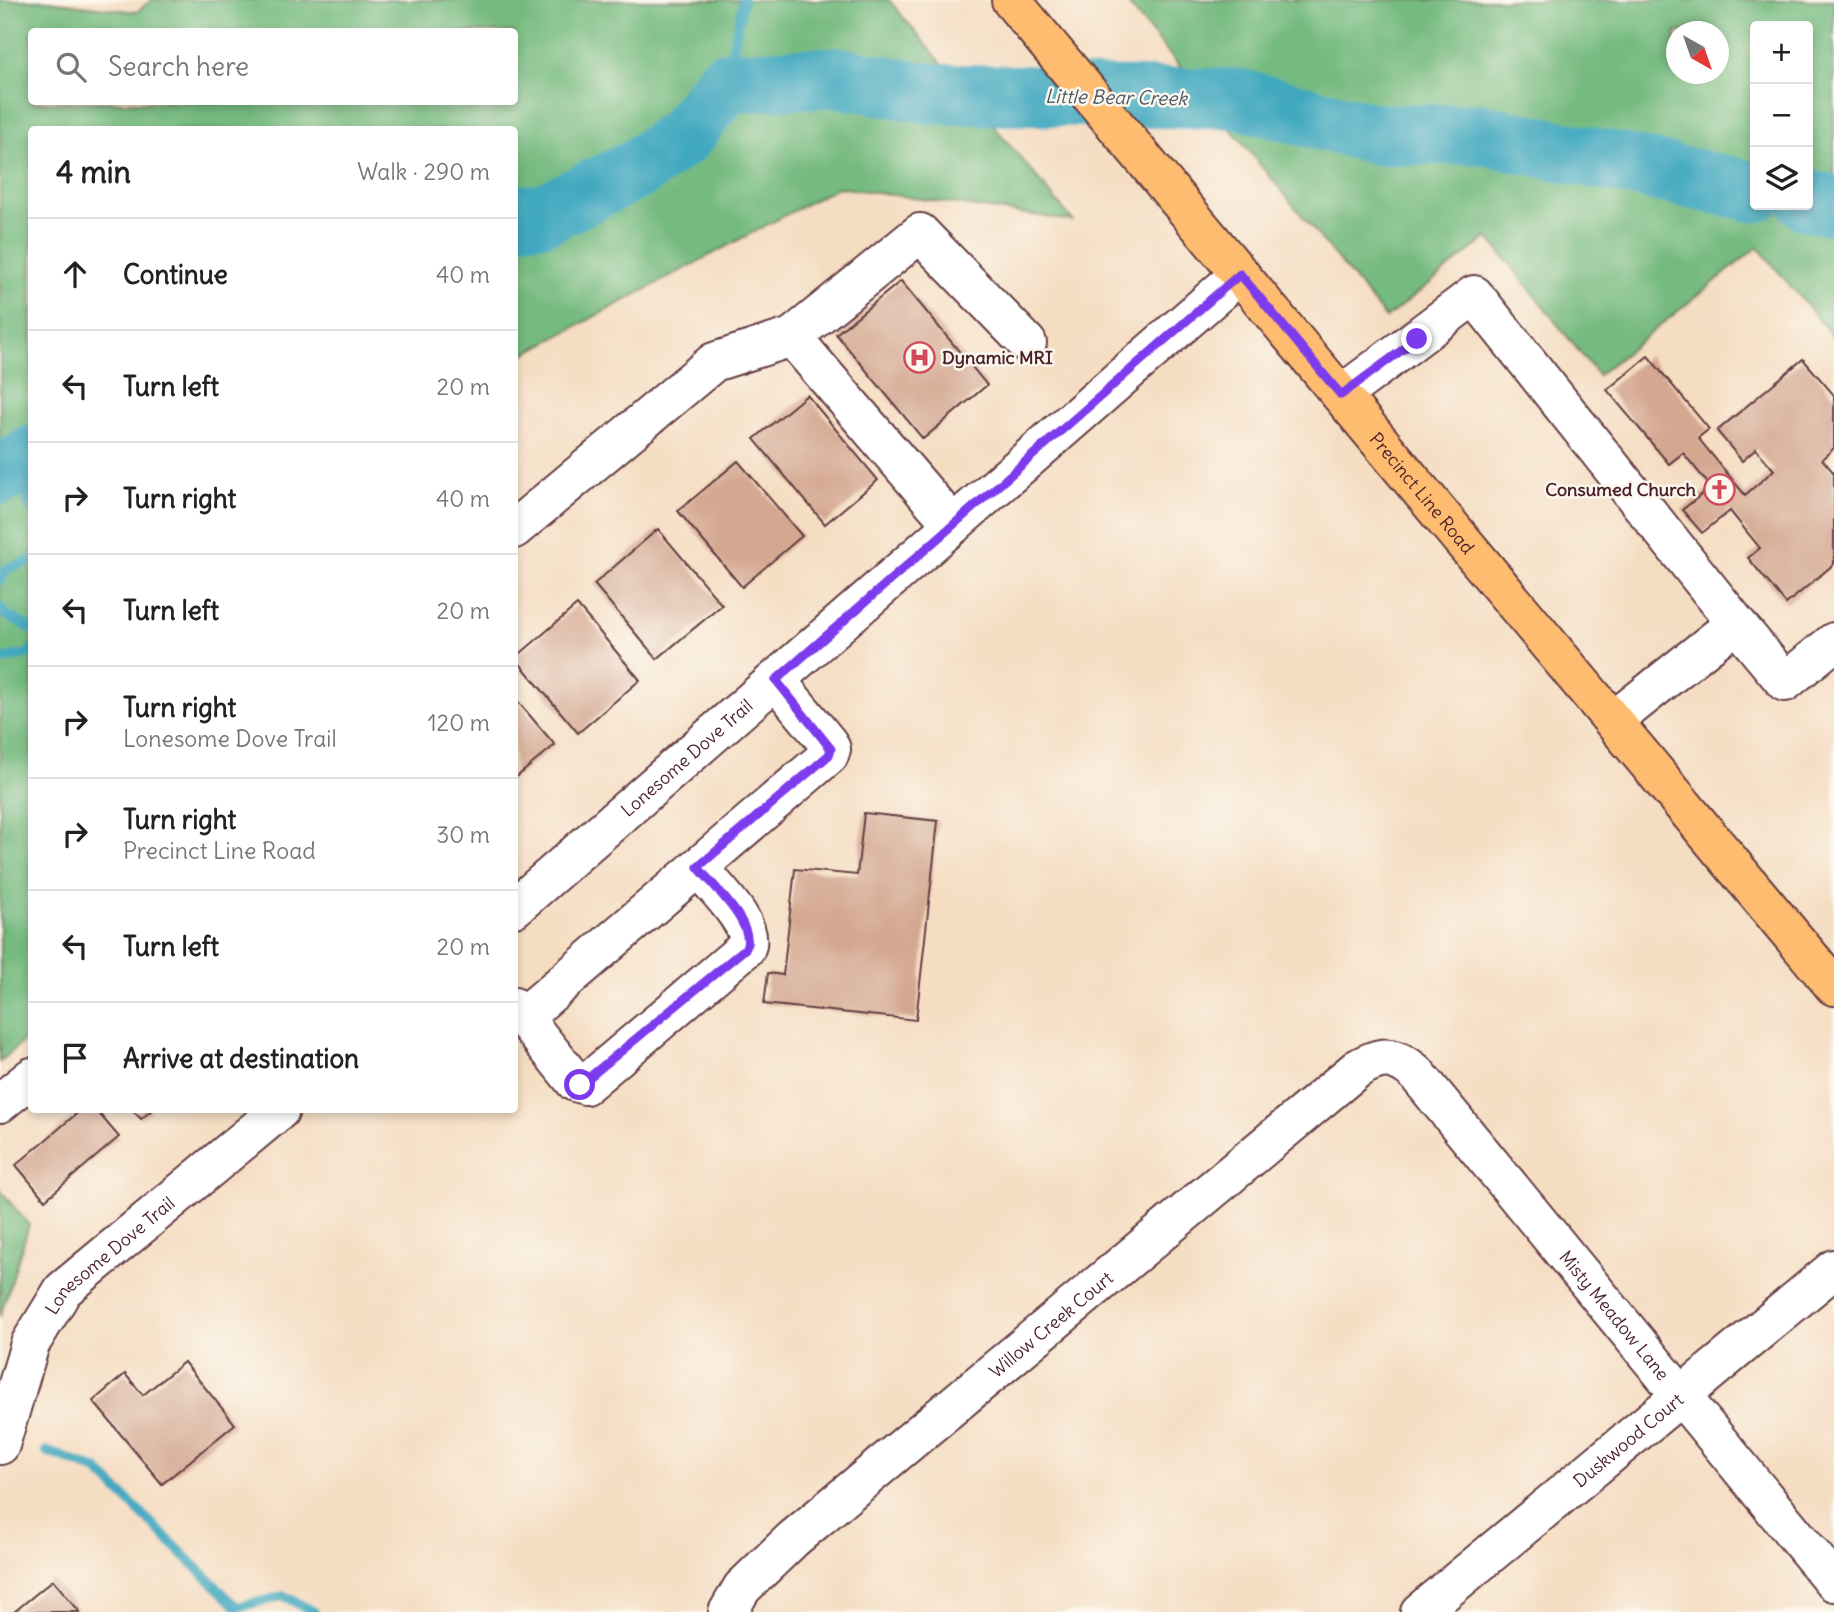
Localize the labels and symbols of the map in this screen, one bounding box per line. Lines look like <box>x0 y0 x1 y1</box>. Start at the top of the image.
north arrow <box>1666 21 1729 84</box>
water label: Little Bear Creek <box>1045 84 1188 110</box>
route end <box>1401 323 1432 354</box>
hospital icon: Dynamic MRI <box>902 340 936 374</box>
place label: Dynamic MRI <box>942 346 1053 369</box>
street label: Precinct Line Road <box>1365 428 1480 559</box>
church icon: Consumed Church <box>1702 472 1736 506</box>
place label: Consumed Church <box>1545 478 1697 501</box>
street label: Lonesome Dove Trail <box>616 694 757 821</box>
route start <box>564 1069 595 1100</box>
street label: Lonesome Dove Trail <box>39 1191 179 1318</box>
street label: Misty Meadow Lane <box>1555 1246 1675 1385</box>
street label: Willow Creek Court <box>984 1266 1117 1382</box>
street label: Duskwood Court <box>1568 1388 1688 1492</box>

